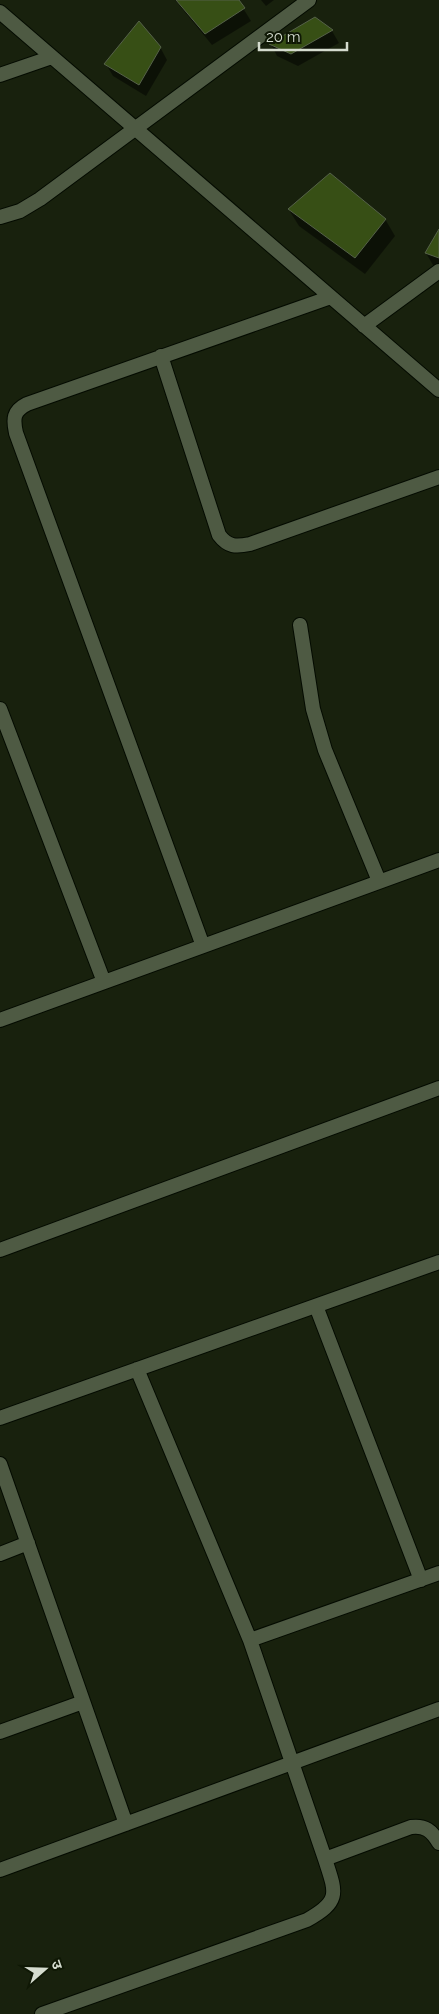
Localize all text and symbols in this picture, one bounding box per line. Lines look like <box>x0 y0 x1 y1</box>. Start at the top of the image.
scale bar <box>259 20 346 52</box>
text: 20 m <box>266 28 301 46</box>
north arrow <box>20 1944 70 1994</box>
text: उ <box>48 1958 66 1972</box>

